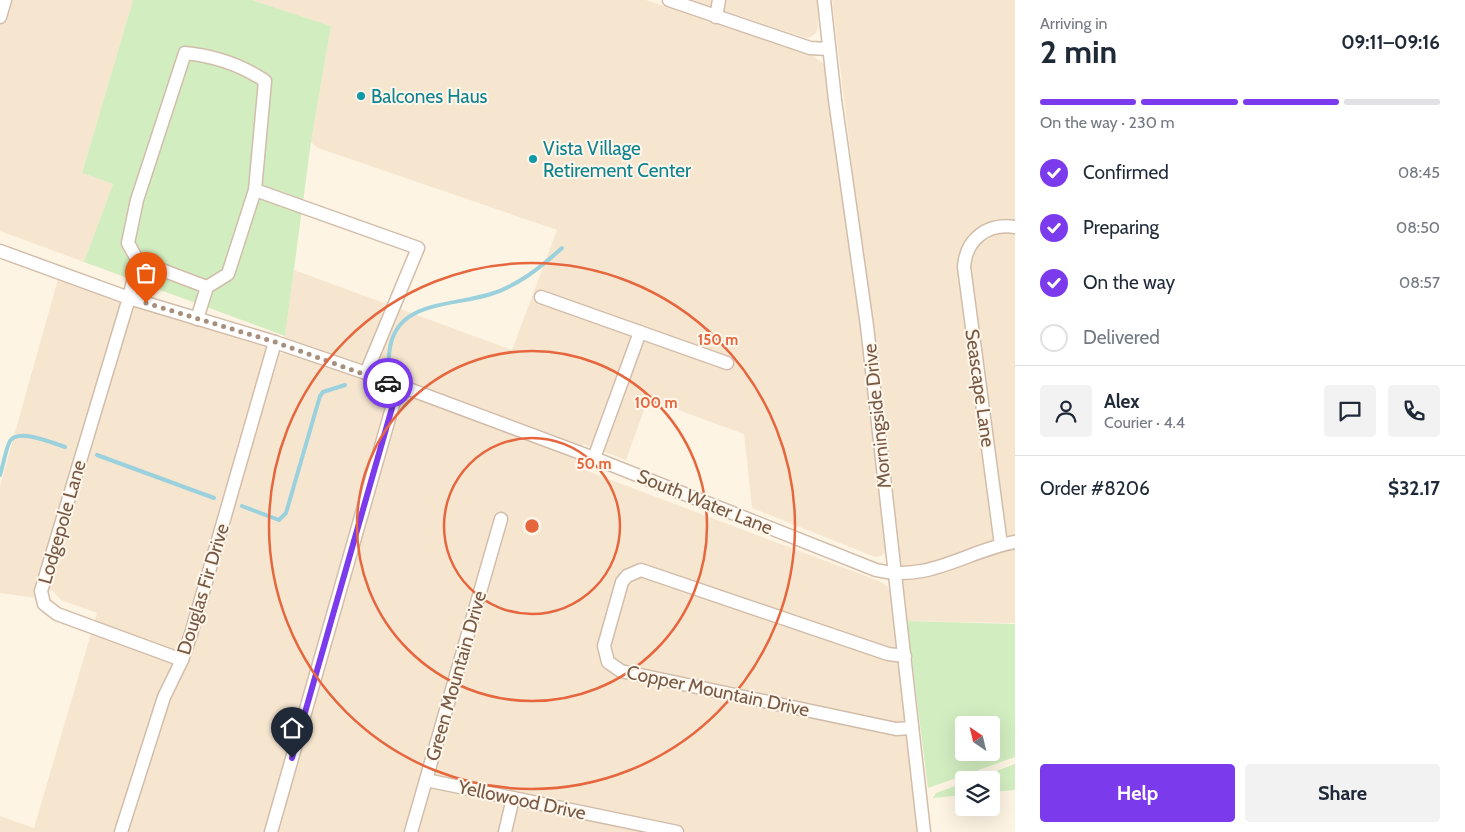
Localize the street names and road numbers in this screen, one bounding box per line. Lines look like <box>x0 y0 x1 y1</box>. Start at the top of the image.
street label: Seascape Lane <box>960 327 1000 449</box>
street label: Morningside Drive <box>858 342 896 490</box>
street label: Lodgepole Lane <box>33 457 91 587</box>
street label: South Water Lane <box>634 464 776 540</box>
street label: Douglas Fir Drive <box>172 520 234 657</box>
street label: Green Mountain Drive <box>421 588 491 764</box>
street label: Copper Mountain Drive <box>625 660 812 722</box>
street label: Yellowood Drive <box>455 775 588 825</box>

